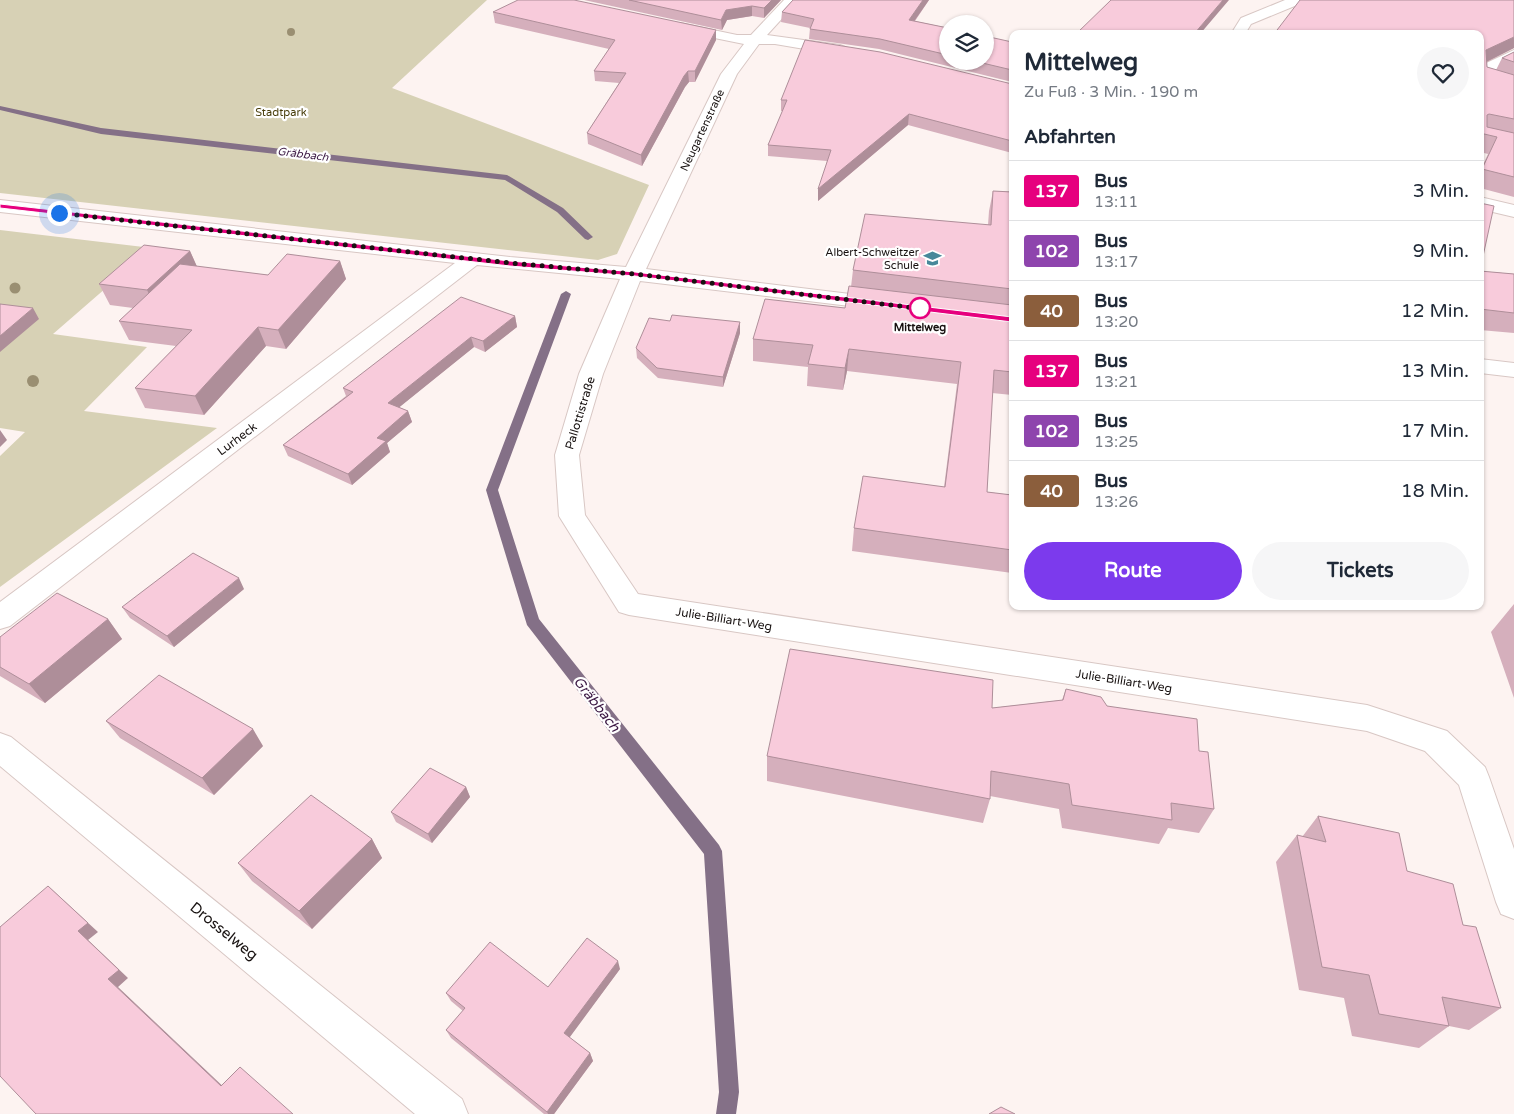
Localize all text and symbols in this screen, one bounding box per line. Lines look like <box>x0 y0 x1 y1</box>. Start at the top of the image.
map controls <box>939 15 994 70</box>
button: layers <box>939 15 994 70</box>
button: heart <box>1417 47 1469 99</box>
text: Mittelweg <box>1024 48 1138 77</box>
text: Zu Fuß · 3 Min. · 190 m <box>1024 82 1198 102</box>
street label: Neugartenstraße <box>678 87 727 173</box>
park label: Stadtpark <box>255 106 307 119</box>
text: Abfahrten <box>1024 126 1116 148</box>
water label: Gräbbach <box>277 145 330 164</box>
text: Bus <box>1094 170 1128 192</box>
text: 137 <box>1035 180 1068 202</box>
text: 3 Min. <box>1413 180 1469 202</box>
text: 13:11 <box>1094 192 1138 212</box>
your location <box>47 201 72 226</box>
text: Bus <box>1094 230 1128 252</box>
text: 102 <box>1035 240 1068 262</box>
text: 9 Min. <box>1413 240 1469 262</box>
place label: Albert-Schweitzer Schule <box>825 246 920 272</box>
school or university icon: Albert-Schweitzer Schule <box>923 248 943 268</box>
text: 13:17 <box>1094 252 1138 272</box>
text: Bus <box>1094 290 1128 312</box>
marker: Mittelweg <box>909 297 931 319</box>
text: 40 <box>1040 300 1063 322</box>
text: 12 Min. <box>1401 300 1469 322</box>
text: 13:20 <box>1094 312 1138 332</box>
place label: Mittelweg <box>894 321 946 335</box>
text: Bus <box>1094 350 1128 372</box>
text: 137 <box>1035 360 1068 382</box>
text: 13 Min. <box>1401 360 1469 382</box>
text: 13:21 <box>1094 372 1138 392</box>
street label: Pallottistraße <box>562 375 598 451</box>
text: Bus <box>1094 410 1128 432</box>
street label: Lurheck <box>214 419 260 458</box>
text: 102 <box>1035 420 1068 442</box>
text: 17 Min. <box>1401 420 1469 442</box>
text: 13:25 <box>1094 432 1138 452</box>
text: Bus <box>1094 470 1128 492</box>
text: 40 <box>1040 480 1063 502</box>
text: 18 Min. <box>1401 480 1469 502</box>
text: 13:26 <box>1094 492 1138 512</box>
button: Route <box>1024 542 1242 600</box>
button: Tickets <box>1252 542 1469 600</box>
street label: Julie-Billiart-Weg <box>675 604 773 634</box>
street label: Julie-Billiart-Weg <box>1075 666 1173 696</box>
water label: Gräbbach <box>570 673 624 736</box>
street label: Drosselweg <box>186 898 262 964</box>

